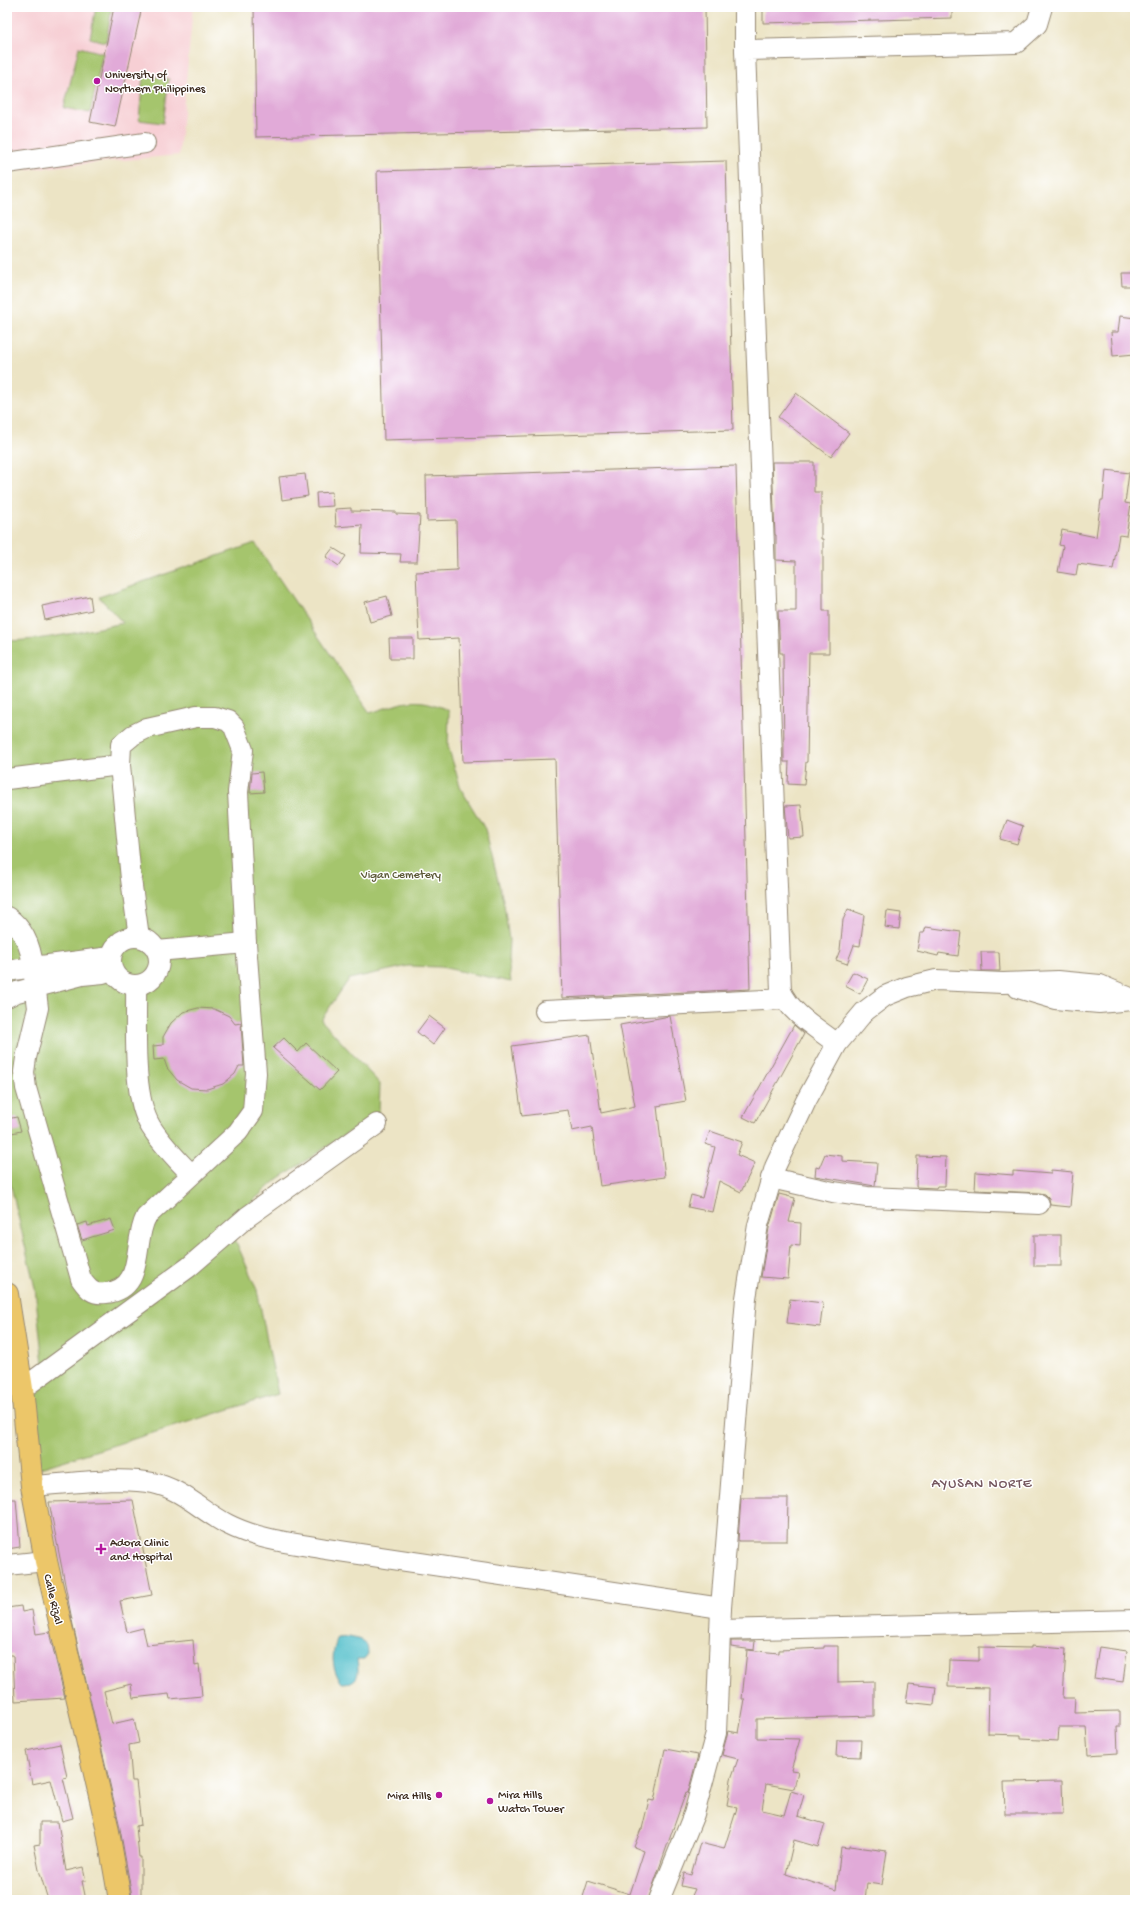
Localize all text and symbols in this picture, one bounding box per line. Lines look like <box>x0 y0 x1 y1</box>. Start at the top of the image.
place label: University of Northern Philippines <box>105 69 206 97</box>
marker: University of Northern Philippines <box>92 76 102 86</box>
park label: Vigan Cemetery <box>360 869 441 883</box>
district label: AYUSAN NORTE <box>931 1476 1033 1493</box>
place label: Adora Clinic and Hospital <box>110 1537 173 1565</box>
marker: Adora Clinic and Hospital <box>95 1543 107 1555</box>
street label: Calle Rizal <box>39 1573 65 1626</box>
place label: Mira Hills Watch Tower <box>498 1789 565 1817</box>
place label: Mira Hills <box>387 1790 432 1804</box>
marker: Mira Hills <box>434 1790 444 1800</box>
marker: Mira Hills Watch Tower <box>485 1796 495 1806</box>

